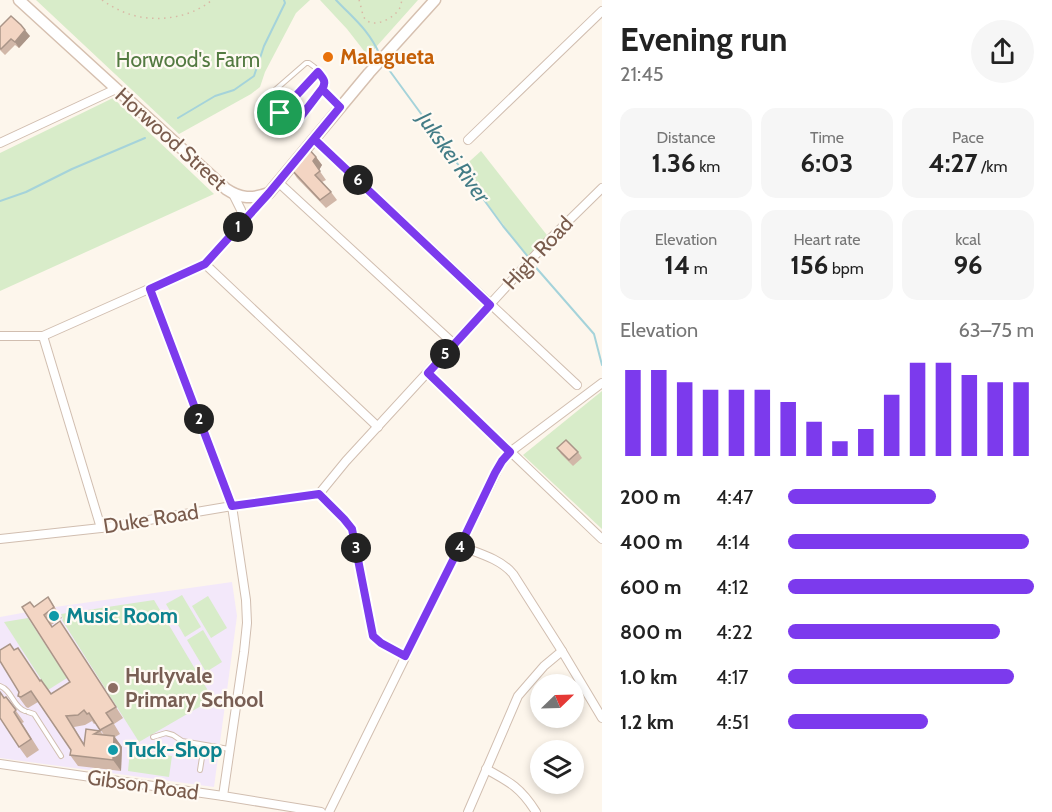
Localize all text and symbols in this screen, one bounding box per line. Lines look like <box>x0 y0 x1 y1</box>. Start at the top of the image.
text: Evening run <box>620 19 787 59</box>
button: share <box>971 20 1034 83</box>
place label: Malagueta <box>340 44 435 69</box>
park label: Horwood's Farm <box>116 47 260 72</box>
marker: Malagueta <box>321 50 335 64</box>
text: 21:45 <box>620 62 664 86</box>
street label: Horwood Street <box>110 82 232 195</box>
pin <box>254 87 305 138</box>
icon: arrive <box>263 96 296 129</box>
water label: Jukskei River <box>410 105 496 209</box>
text: Distance <box>657 128 715 147</box>
text: Time <box>810 128 844 147</box>
text: Pace <box>952 128 984 147</box>
text: 1.36 <box>652 147 696 179</box>
text: 6:03 <box>801 147 853 179</box>
text: 4:27 <box>929 147 977 179</box>
text: km <box>696 157 720 176</box>
text: /km <box>977 157 1007 176</box>
pin: 6 <box>343 165 373 195</box>
text: 6 <box>354 170 363 189</box>
street label: High Road <box>497 211 578 295</box>
pin: 1 <box>223 212 253 242</box>
text: 1 <box>235 217 241 236</box>
text: Elevation <box>655 230 717 249</box>
text: Heart rate <box>794 230 860 249</box>
text: kcal <box>955 230 981 249</box>
text: 14 <box>664 249 690 281</box>
text: 156 <box>790 249 828 281</box>
text: 96 <box>953 249 983 281</box>
text: m <box>690 259 708 278</box>
text: bpm <box>828 259 864 278</box>
text: Elevation <box>620 318 698 342</box>
text: 63–75 m <box>958 318 1034 342</box>
pin: 5 <box>430 339 460 369</box>
text: 5 <box>441 344 449 363</box>
pin: 2 <box>184 404 214 434</box>
text: 2 <box>195 409 203 428</box>
text: 200 m <box>620 485 681 509</box>
text: 4:47 <box>716 485 753 509</box>
street label: Duke Road <box>101 499 200 538</box>
text: 400 m <box>620 530 683 554</box>
text: 4:14 <box>716 530 750 554</box>
pin: 4 <box>445 532 475 562</box>
pin: 3 <box>341 533 371 563</box>
text: 4 <box>455 537 465 556</box>
text: 3 <box>352 538 360 557</box>
text: 600 m <box>620 575 681 599</box>
text: 4:12 <box>716 575 749 599</box>
place label: Music Room <box>66 603 178 628</box>
marker: Music Room <box>47 609 61 623</box>
text: 800 m <box>620 620 682 644</box>
text: 4:22 <box>716 620 753 644</box>
place label: Hurlyvale Primary School <box>125 663 264 712</box>
text: 1.0 km <box>620 665 677 689</box>
text: 4:17 <box>716 665 748 689</box>
north arrow <box>530 674 584 728</box>
map controls <box>530 674 584 794</box>
marker: Hurlyvale Primary School <box>106 681 120 695</box>
text: 1.2 km <box>620 710 674 734</box>
text: 4:51 <box>716 710 749 734</box>
place label: Tuck-Shop <box>125 737 222 762</box>
button: layers <box>530 740 584 794</box>
marker: Tuck-Shop <box>106 743 120 757</box>
street label: Gibson Road <box>86 764 200 805</box>

